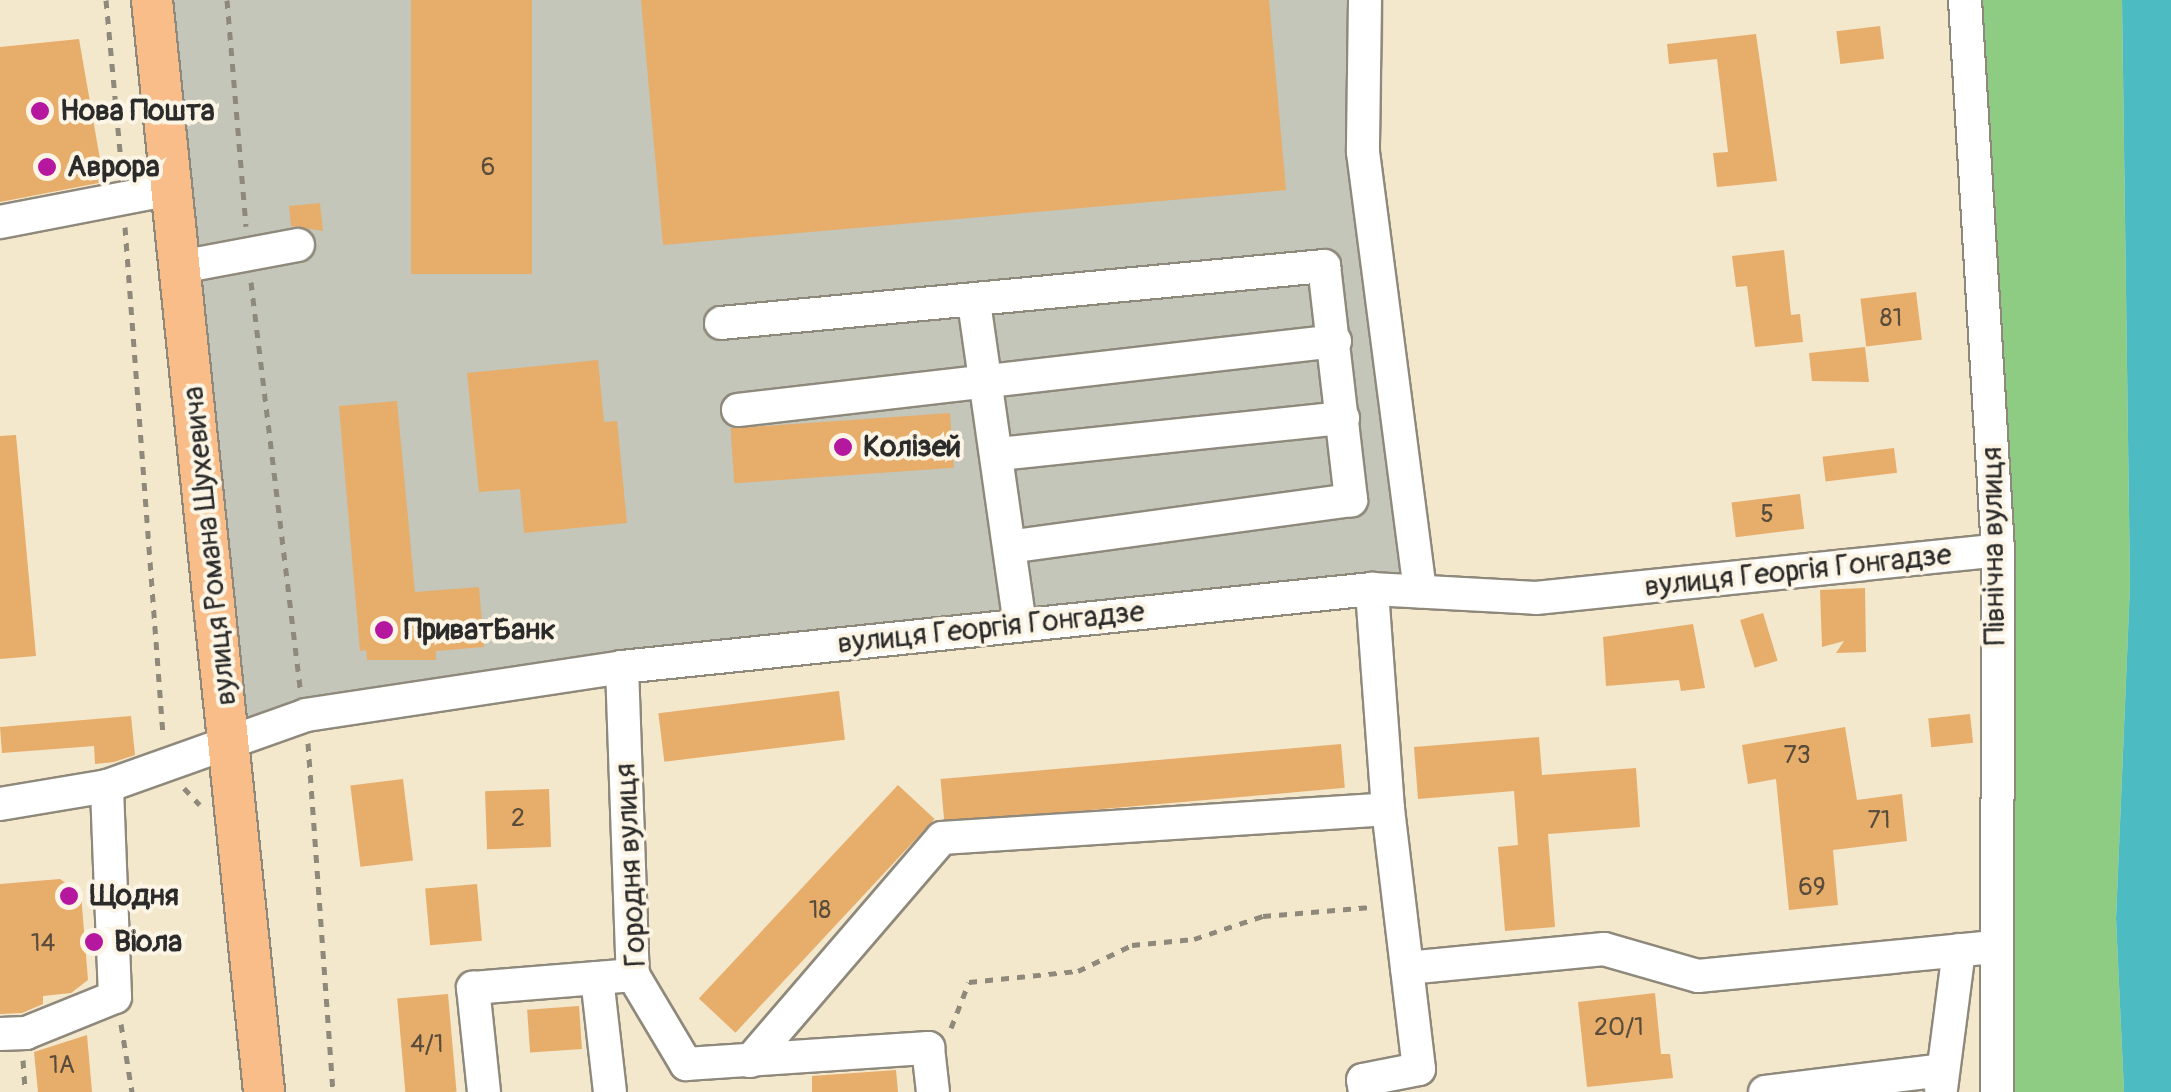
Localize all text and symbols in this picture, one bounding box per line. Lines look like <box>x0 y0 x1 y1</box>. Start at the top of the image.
place label: Нова Пошта <box>60 93 215 129</box>
marker: Нова Пошта <box>29 100 51 122</box>
place label: Аврора <box>67 149 160 185</box>
house number: 6 <box>481 153 495 183</box>
marker: Аврора <box>36 156 58 178</box>
house number: 81 <box>1880 304 1902 334</box>
street label: вулиця Романа Шухевича <box>175 385 245 707</box>
place label: Колізей <box>863 429 961 465</box>
marker: Колізей <box>832 436 854 458</box>
street label: Північна вулиця <box>1974 446 2014 646</box>
house number: 5 <box>1760 500 1774 530</box>
street label: вулиця Георгія Гонгадзе <box>1643 537 1953 605</box>
street label: вулиця Георгія Гонгадзе <box>836 594 1146 662</box>
place label: ПриватБанк <box>404 612 556 648</box>
marker: ПриватБанк <box>373 619 395 641</box>
house number: 73 <box>1783 741 1811 771</box>
street label: Городня вулиця <box>608 762 654 968</box>
house number: 2 <box>511 804 525 834</box>
house number: 71 <box>1868 806 1890 836</box>
house number: 69 <box>1798 873 1826 903</box>
place label: Щодня <box>89 878 179 914</box>
marker: Щодня <box>58 885 80 907</box>
house number: 18 <box>809 896 831 926</box>
place label: Віола <box>114 924 182 960</box>
house number: 14 <box>31 929 55 959</box>
marker: Віола <box>83 931 105 953</box>
house number: 20/1 <box>1594 1013 1644 1043</box>
house number: 4/1 <box>410 1030 444 1060</box>
house number: 1А <box>49 1051 75 1081</box>

